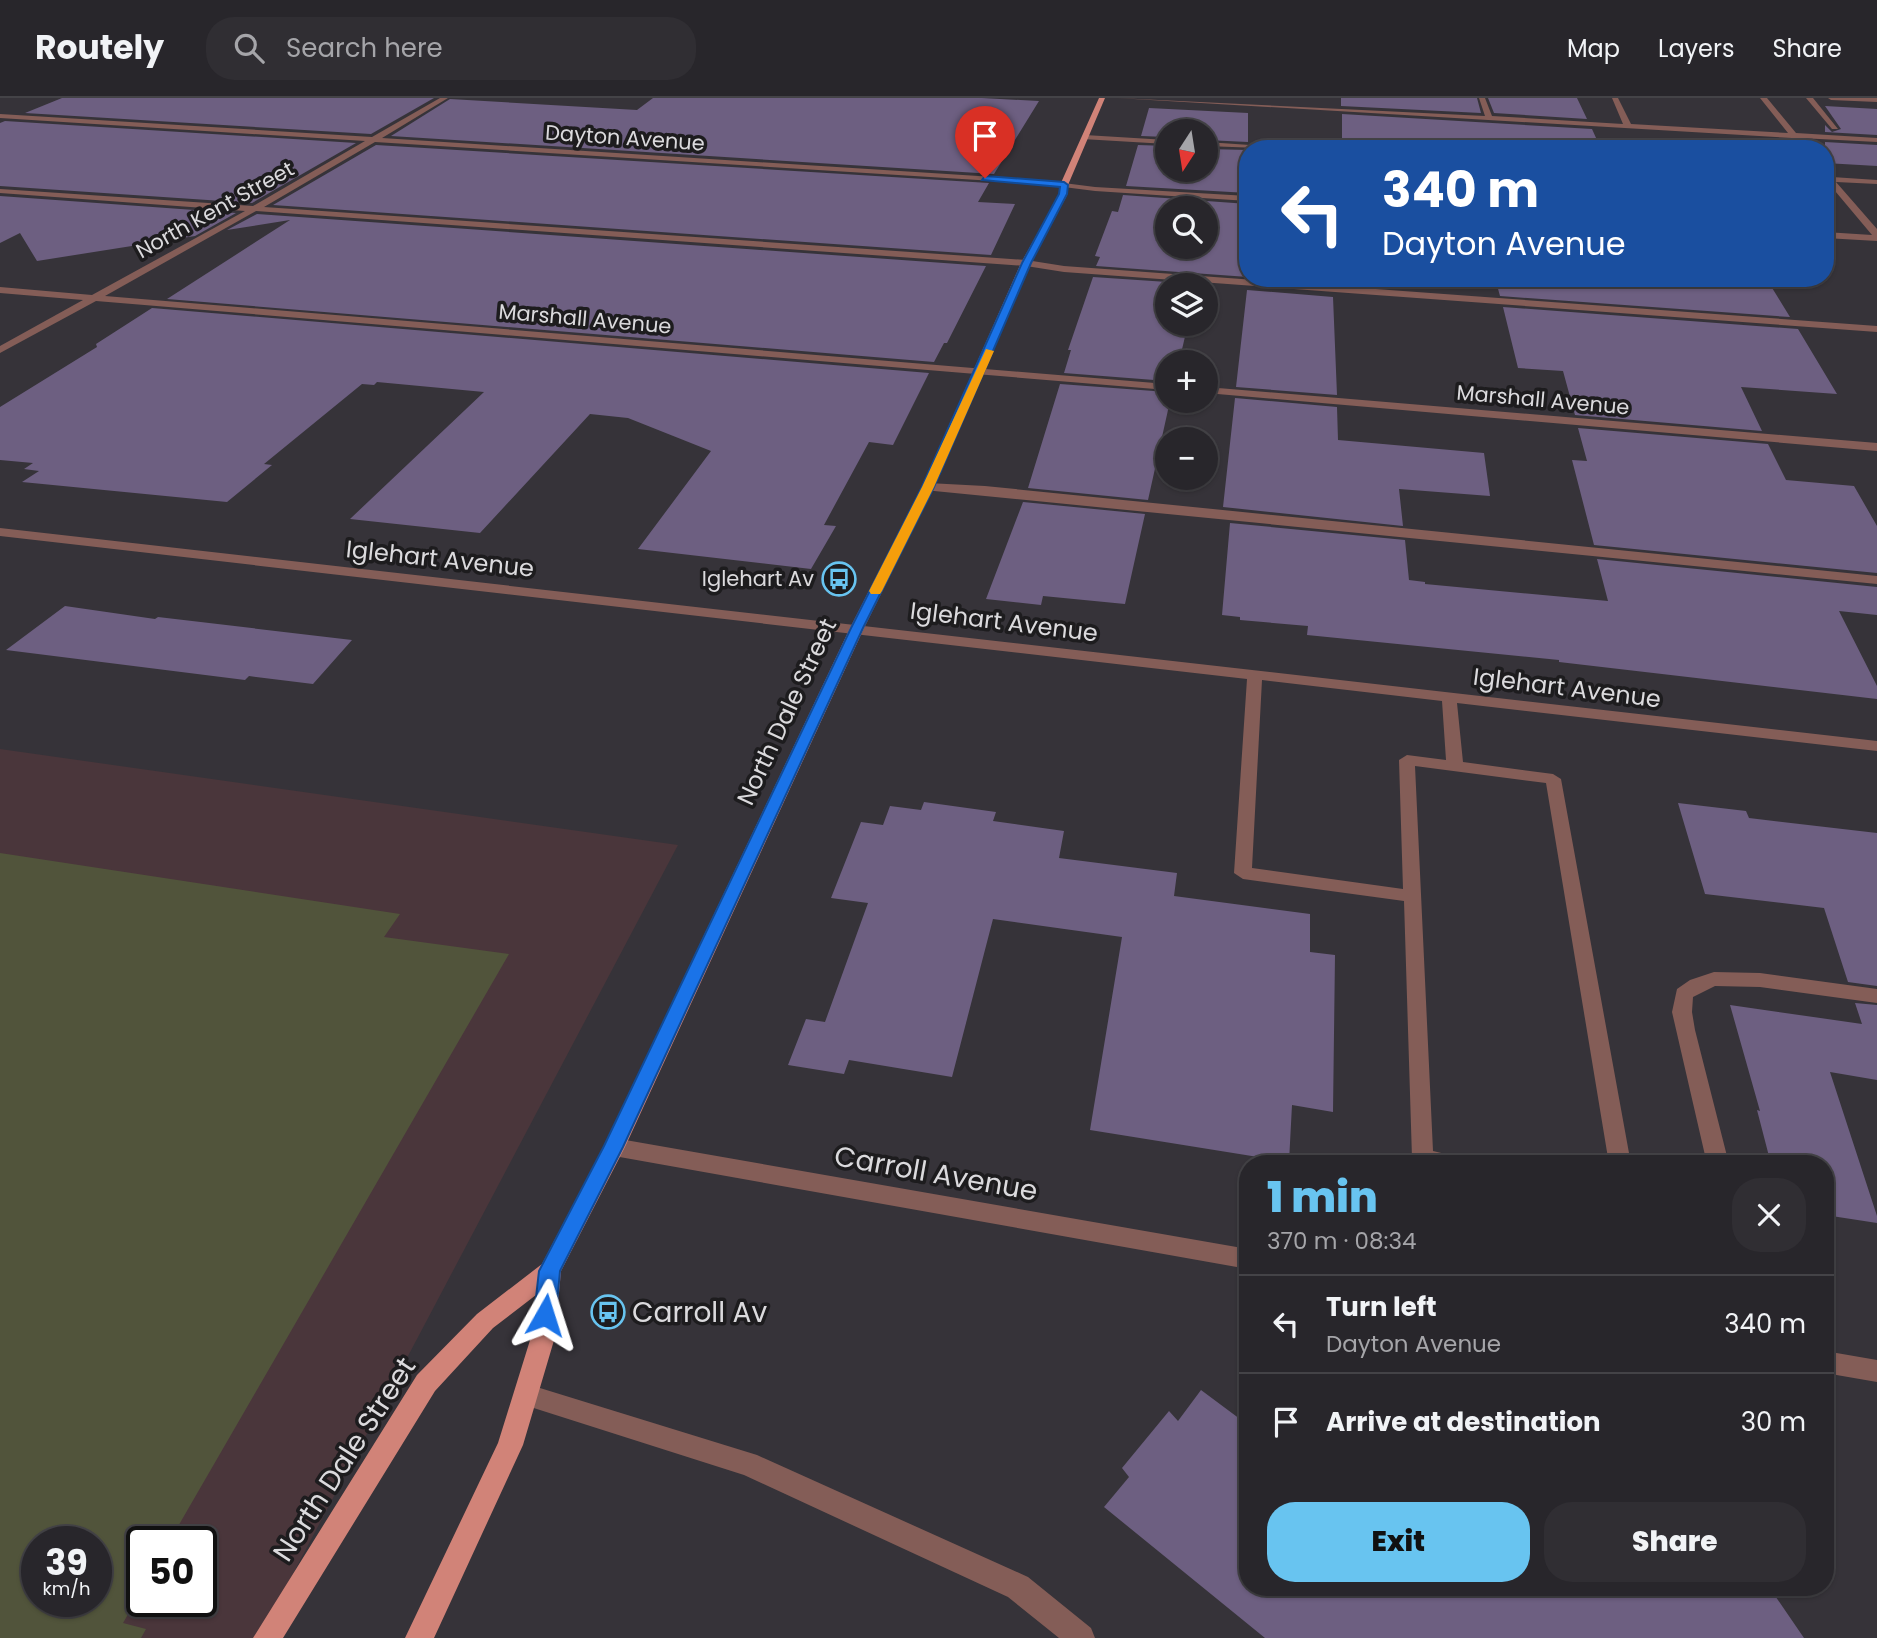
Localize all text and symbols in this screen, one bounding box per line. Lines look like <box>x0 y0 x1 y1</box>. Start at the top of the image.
search box <box>206 17 696 80</box>
text: Routely <box>35 24 164 71</box>
icon: search <box>230 29 268 67</box>
text: Search here <box>286 30 443 66</box>
text: Map <box>1567 32 1620 65</box>
text: Layers <box>1658 32 1734 65</box>
text: Share <box>1772 32 1842 65</box>
pin <box>955 106 1015 178</box>
street label: Dayton Avenue <box>544 117 706 158</box>
icon: arrive <box>966 117 1004 155</box>
north arrow <box>1155 119 1218 182</box>
map controls <box>1155 119 1218 490</box>
street label: North Kent Street <box>131 154 299 265</box>
text: 340 m <box>1382 156 1539 224</box>
icon: left <box>1267 168 1358 259</box>
button: search <box>1155 196 1218 259</box>
text: Dayton Avenue <box>1382 221 1626 266</box>
button: layers <box>1155 273 1218 336</box>
street label: Marshall Avenue <box>497 296 673 341</box>
button: + <box>1155 350 1218 413</box>
street label: Marshall Avenue <box>1455 377 1631 422</box>
button: − <box>1155 427 1218 490</box>
street label: Iglehart Avenue <box>344 532 536 585</box>
bus stop icon: Iglehart Av <box>820 560 858 598</box>
place label: Iglehart Av <box>702 564 814 593</box>
street label: Iglehart Avenue <box>908 594 1100 649</box>
street label: North Dale Street <box>729 613 844 810</box>
street label: Iglehart Avenue <box>1471 660 1663 715</box>
street label: Carroll Avenue <box>831 1136 1041 1211</box>
text: 1 min <box>1267 1168 1378 1227</box>
button: close <box>1732 1178 1806 1252</box>
text: 370 m · 08:34 <box>1267 1225 1416 1257</box>
position arrow <box>508 1278 582 1352</box>
text: Turn left <box>1326 1289 1437 1325</box>
bus stop icon: Carroll Av <box>589 1293 627 1331</box>
place label: Carroll Av <box>632 1293 767 1332</box>
icon: left <box>1267 1305 1305 1343</box>
text: 340 m <box>1724 1306 1806 1342</box>
text: Dayton Avenue <box>1326 1328 1501 1360</box>
street label: North Dale Street <box>264 1350 425 1569</box>
icon: arrive <box>1267 1403 1305 1441</box>
text: Arrive at destination <box>1326 1404 1601 1440</box>
text: 30 m <box>1741 1404 1806 1440</box>
button: Exit <box>1267 1502 1530 1582</box>
button: Share <box>1544 1502 1806 1582</box>
speed limit sign: 50 <box>126 1526 217 1617</box>
text: 39 <box>45 1538 88 1587</box>
text: km/h <box>43 1576 90 1601</box>

